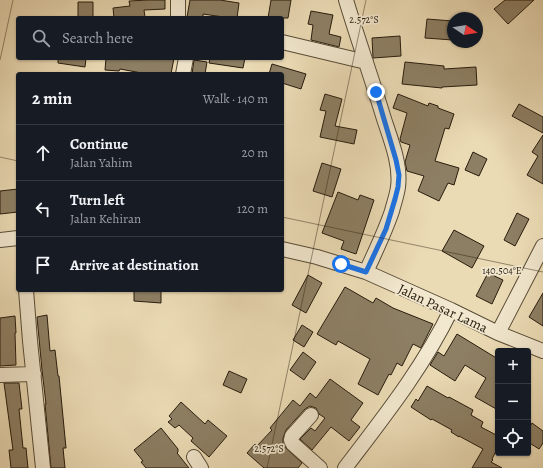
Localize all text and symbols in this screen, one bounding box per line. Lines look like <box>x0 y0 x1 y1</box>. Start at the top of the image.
north arrow <box>447 12 483 48</box>
text: 2.572°S <box>349 13 379 26</box>
search box <box>16 16 284 60</box>
icon: search <box>30 27 52 49</box>
text: Search here <box>62 28 133 48</box>
route end <box>367 83 385 101</box>
text: 2 min <box>32 87 72 110</box>
text: Walk · 140 m <box>203 90 268 107</box>
text: Continue <box>70 134 128 154</box>
icon: ahead <box>32 142 54 164</box>
text: 20 m <box>242 144 268 161</box>
text: Jalan Yahim <box>70 154 133 171</box>
text: Turn left <box>70 190 125 210</box>
icon: left <box>32 198 54 220</box>
text: 120 m <box>237 200 268 217</box>
text: Jalan Kehiran <box>70 210 141 227</box>
icon: arrive <box>32 254 54 276</box>
text: Arrive at destination <box>70 255 199 275</box>
route start <box>332 255 350 273</box>
text: 140.504°E <box>482 264 522 277</box>
street label: Jalan Pasar Lama <box>395 279 491 338</box>
map controls <box>495 348 531 456</box>
button: + <box>495 348 531 384</box>
button: − <box>495 384 531 420</box>
button: locate <box>495 420 531 456</box>
text: 2.572°S <box>254 442 284 455</box>

